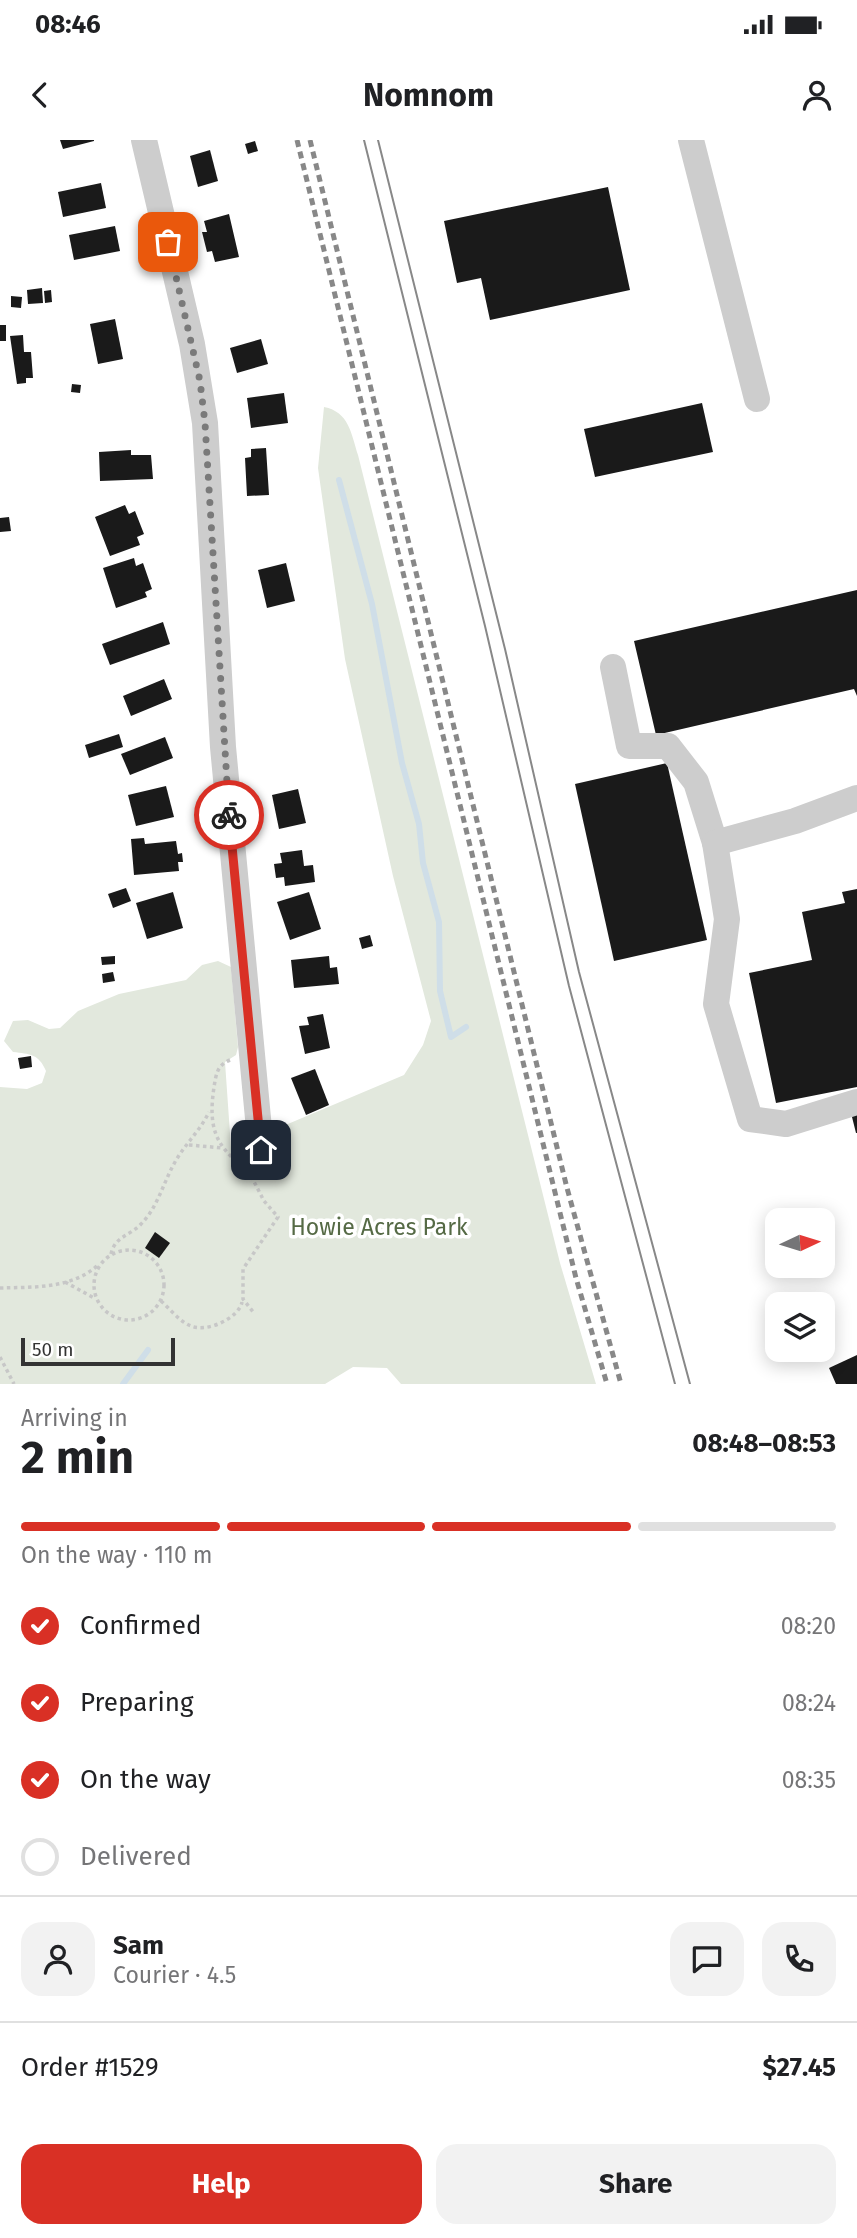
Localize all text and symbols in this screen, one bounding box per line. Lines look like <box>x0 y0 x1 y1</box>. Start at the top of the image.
text: 08:46 <box>35 9 101 40</box>
icon: back <box>21 76 59 114</box>
text: Nomnom <box>363 76 494 114</box>
icon: person <box>798 76 836 114</box>
pin <box>138 212 198 272</box>
icon: bag <box>149 223 187 261</box>
courier <box>194 780 264 850</box>
icon: bike <box>210 796 248 834</box>
pin <box>231 1120 291 1180</box>
icon: home <box>242 1131 280 1169</box>
north arrow <box>765 1208 835 1278</box>
map controls <box>765 1208 835 1362</box>
park label: Howie Acres Park <box>290 1213 468 1241</box>
button: layers <box>765 1292 835 1362</box>
scale bar <box>21 1335 175 1367</box>
text: 50 m <box>32 1338 73 1361</box>
text: Arriving in <box>21 1404 128 1432</box>
text: 08:48–08:53 <box>692 1428 836 1459</box>
text: 2 min <box>21 1430 134 1485</box>
text: On the way · 110 m <box>21 1541 213 1569</box>
icon: check <box>21 1607 59 1645</box>
text: Confirmed <box>80 1610 201 1641</box>
text: 08:20 <box>781 1612 836 1640</box>
icon: check <box>21 1684 59 1722</box>
text: Preparing <box>80 1687 193 1718</box>
text: 08:24 <box>782 1689 836 1717</box>
icon: check <box>21 1761 59 1799</box>
text: On the way <box>80 1764 211 1795</box>
text: 08:35 <box>782 1766 836 1794</box>
text: Delivered <box>80 1841 192 1872</box>
button: person <box>21 1922 95 1996</box>
button: chat <box>670 1922 744 1996</box>
button: phone <box>762 1922 836 1996</box>
text: Sam <box>113 1930 164 1961</box>
text: Courier · 4.5 <box>113 1961 236 1989</box>
text: Order #1529 <box>21 2052 159 2083</box>
text: $27.45 <box>763 2052 836 2083</box>
button: Help <box>21 2144 422 2224</box>
button: Share <box>436 2144 836 2224</box>

